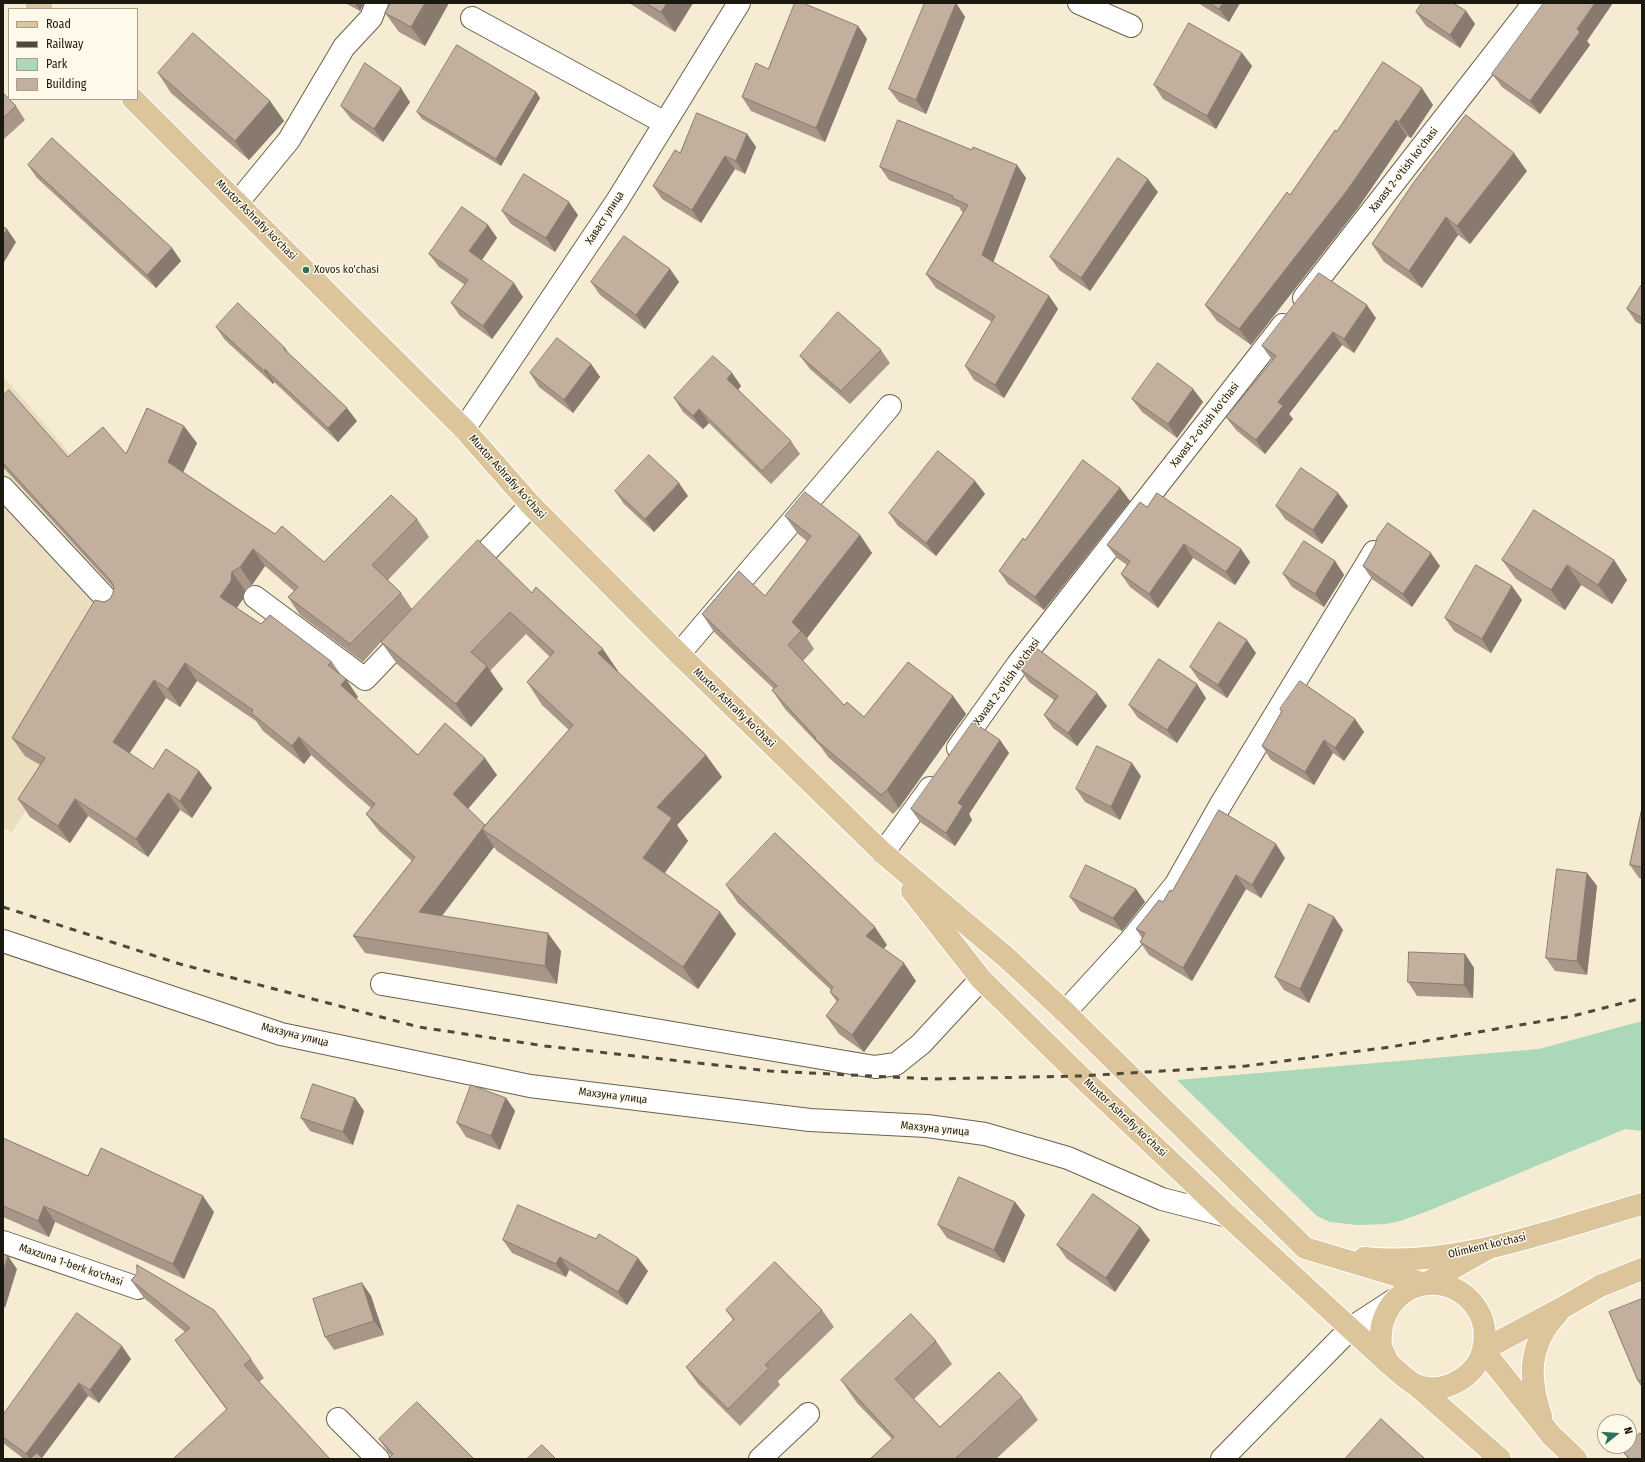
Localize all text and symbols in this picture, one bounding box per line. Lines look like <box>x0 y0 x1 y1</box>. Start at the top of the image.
legend <box>8 8 138 100</box>
text: Road <box>46 17 71 31</box>
text: Railway <box>46 37 83 51</box>
text: Park <box>46 57 67 71</box>
text: Building <box>46 77 86 91</box>
street label: Xavast 2-o'tish ko'chasi <box>1367 125 1441 215</box>
street label: Muxtor Ashrafiy ko'chasi <box>213 177 299 263</box>
street label: Хаваст улица <box>583 189 627 247</box>
place label: Xovos ko'chasi <box>314 263 379 277</box>
marker: Xovos ko'chasi <box>301 265 311 275</box>
street label: Xavast 2-o'tish ko'chasi <box>1168 380 1242 470</box>
street label: Muxtor Ashrafiy ko'chasi <box>466 432 548 522</box>
street label: Xavast 2-o'tish ko'chasi <box>971 636 1043 728</box>
street label: Muxtor Ashrafiy ko'chasi <box>690 666 778 750</box>
street label: Махзуна улица <box>260 1020 330 1050</box>
street label: Muxtor Ashrafiy ko'chasi <box>1081 1076 1169 1160</box>
street label: Махзуна улица <box>578 1085 648 1107</box>
street label: Махзуна улица <box>900 1119 970 1139</box>
street label: Olimkent ko'chasi <box>1447 1231 1527 1261</box>
street label: Maxzuna 1-berk ko'chasi <box>17 1241 125 1289</box>
north arrow <box>1597 1414 1637 1454</box>
text: N <box>1621 1426 1635 1436</box>

